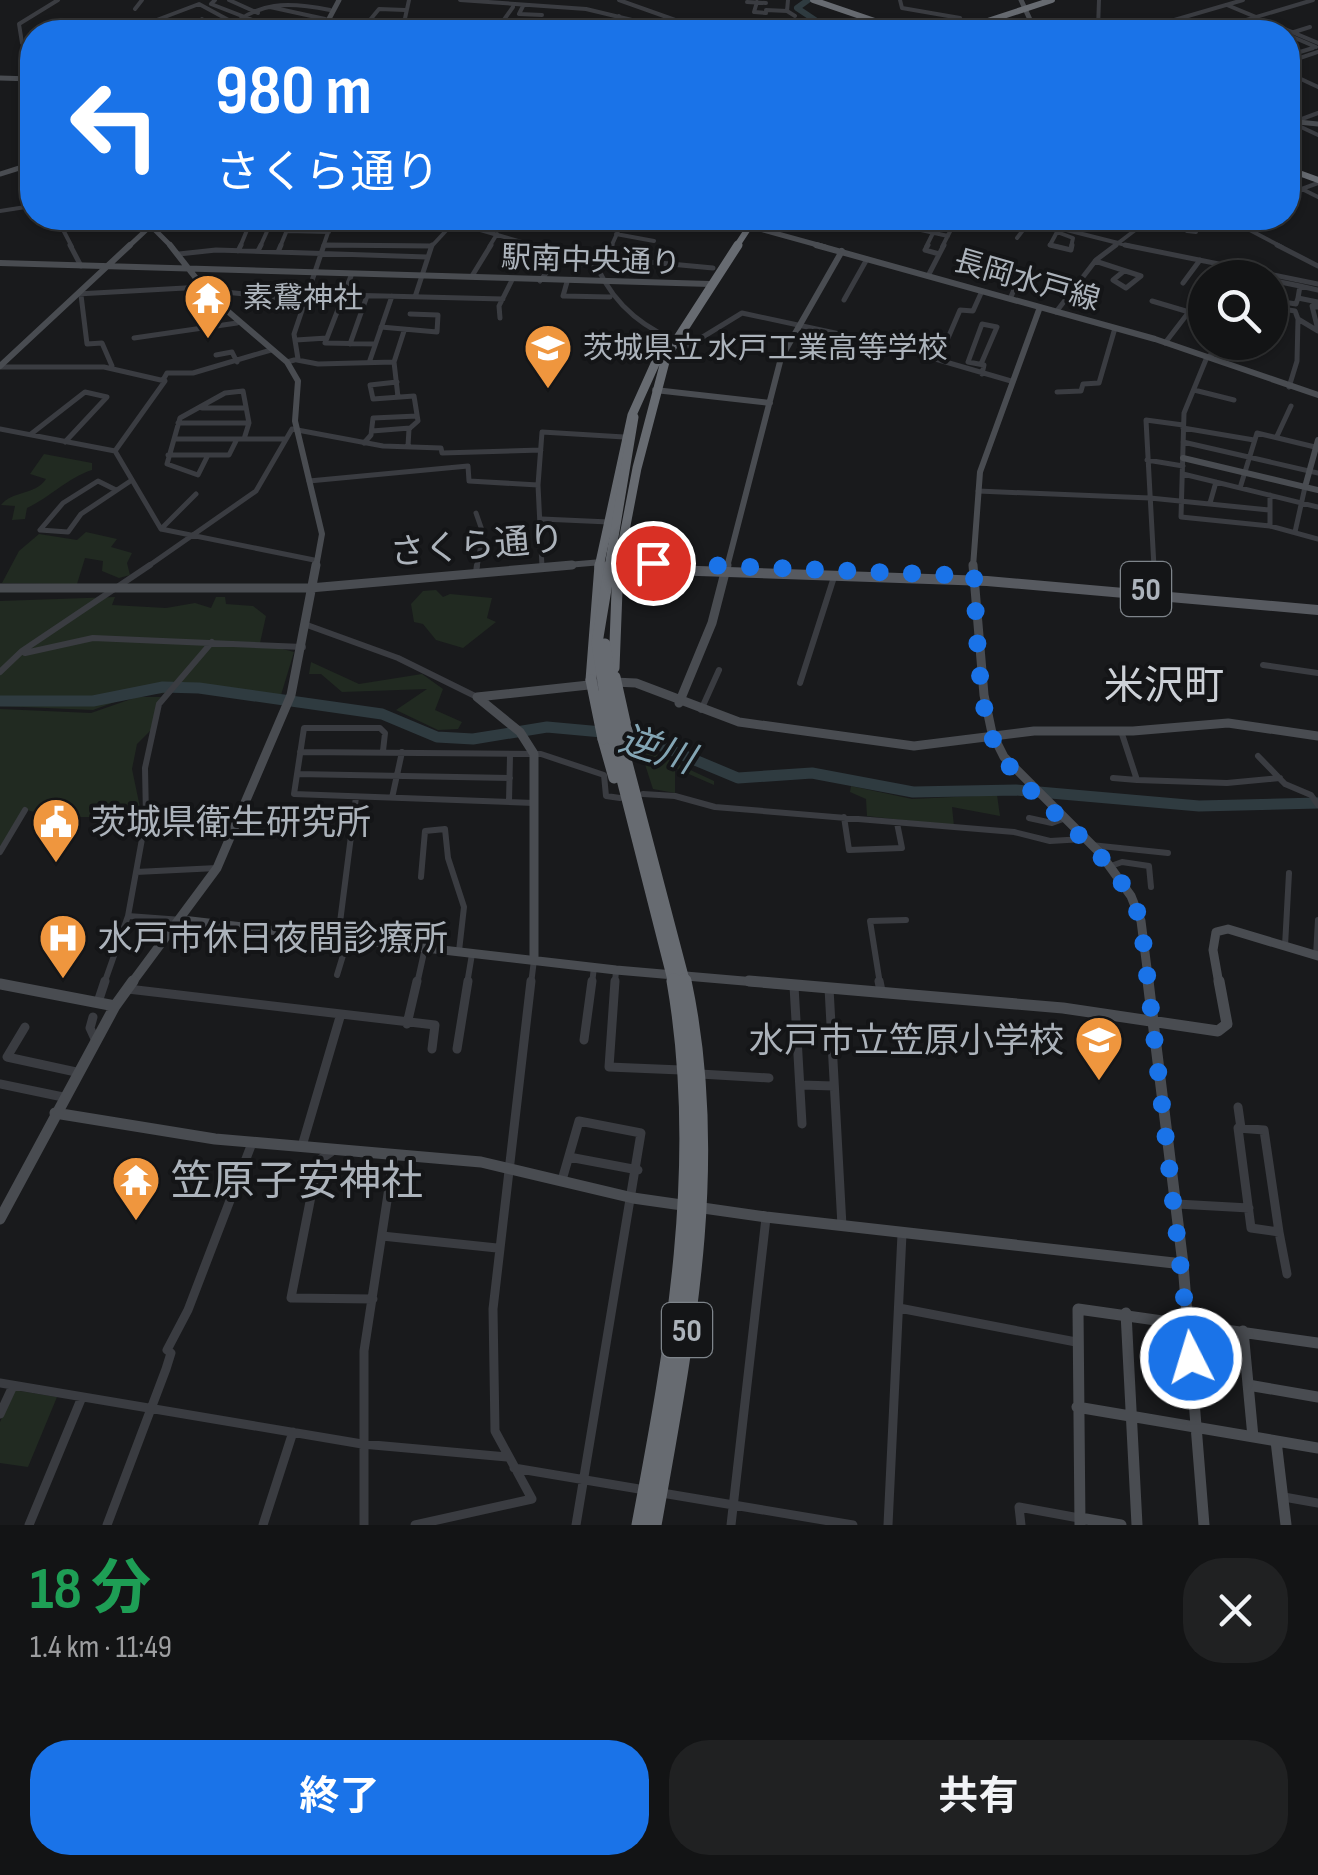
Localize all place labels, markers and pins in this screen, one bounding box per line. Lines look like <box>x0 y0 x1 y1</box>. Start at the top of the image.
temple icon: 素鵞神社 <box>182 272 234 340</box>
place label: 素鵞神社 <box>243 281 363 317</box>
school or university icon: 茨城県立 水戸工業高等学校 <box>522 322 574 390</box>
place label: 茨城県立 水戸工業高等学校 <box>583 331 948 367</box>
pin <box>611 521 696 606</box>
public building icon: 茨城県衛生研究所 <box>30 796 82 864</box>
place label: 茨城県衛生研究所 <box>91 802 371 845</box>
hospital icon: 水戸市休日夜間診療所 <box>37 912 89 980</box>
place label: 水戸市休日夜間診療所 <box>98 918 448 961</box>
school or university icon: 水戸市立笠原小学校 <box>1073 1014 1125 1082</box>
place label: 水戸市立笠原小学校 <box>749 1020 1064 1063</box>
temple icon: 笠原子安神社 <box>110 1154 162 1222</box>
place label: 笠原子安神社 <box>171 1157 423 1208</box>

